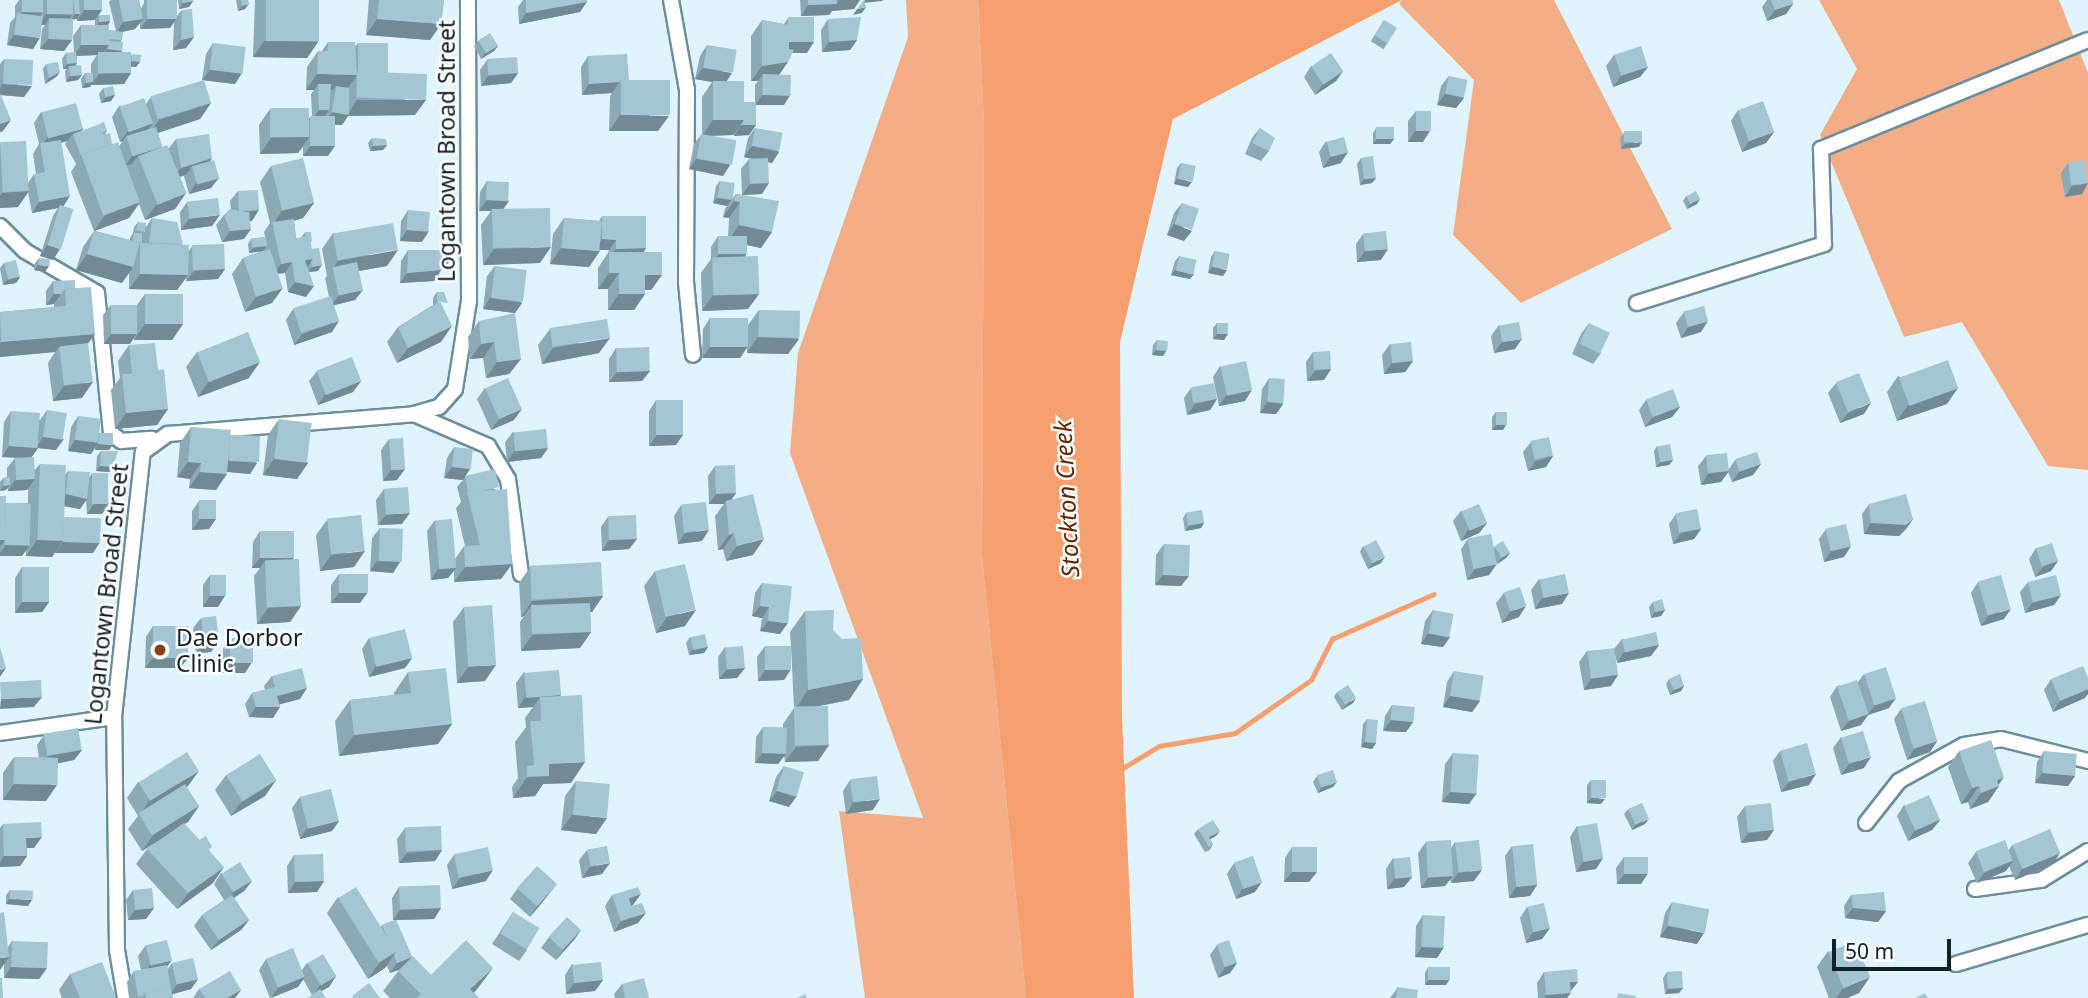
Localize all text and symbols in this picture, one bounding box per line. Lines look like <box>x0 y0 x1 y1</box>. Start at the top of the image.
street label: Logantown Broad Street <box>432 20 460 282</box>
water label: Stockton Creek <box>1048 420 1084 578</box>
street label: Logantown Broad Street <box>79 462 133 726</box>
place label: Dae Dorbor Clinic <box>176 623 302 677</box>
marker: Dae Dorbor Clinic <box>150 640 170 660</box>
scale bar <box>1836 925 1955 969</box>
text: 50 m <box>1845 937 1894 965</box>

